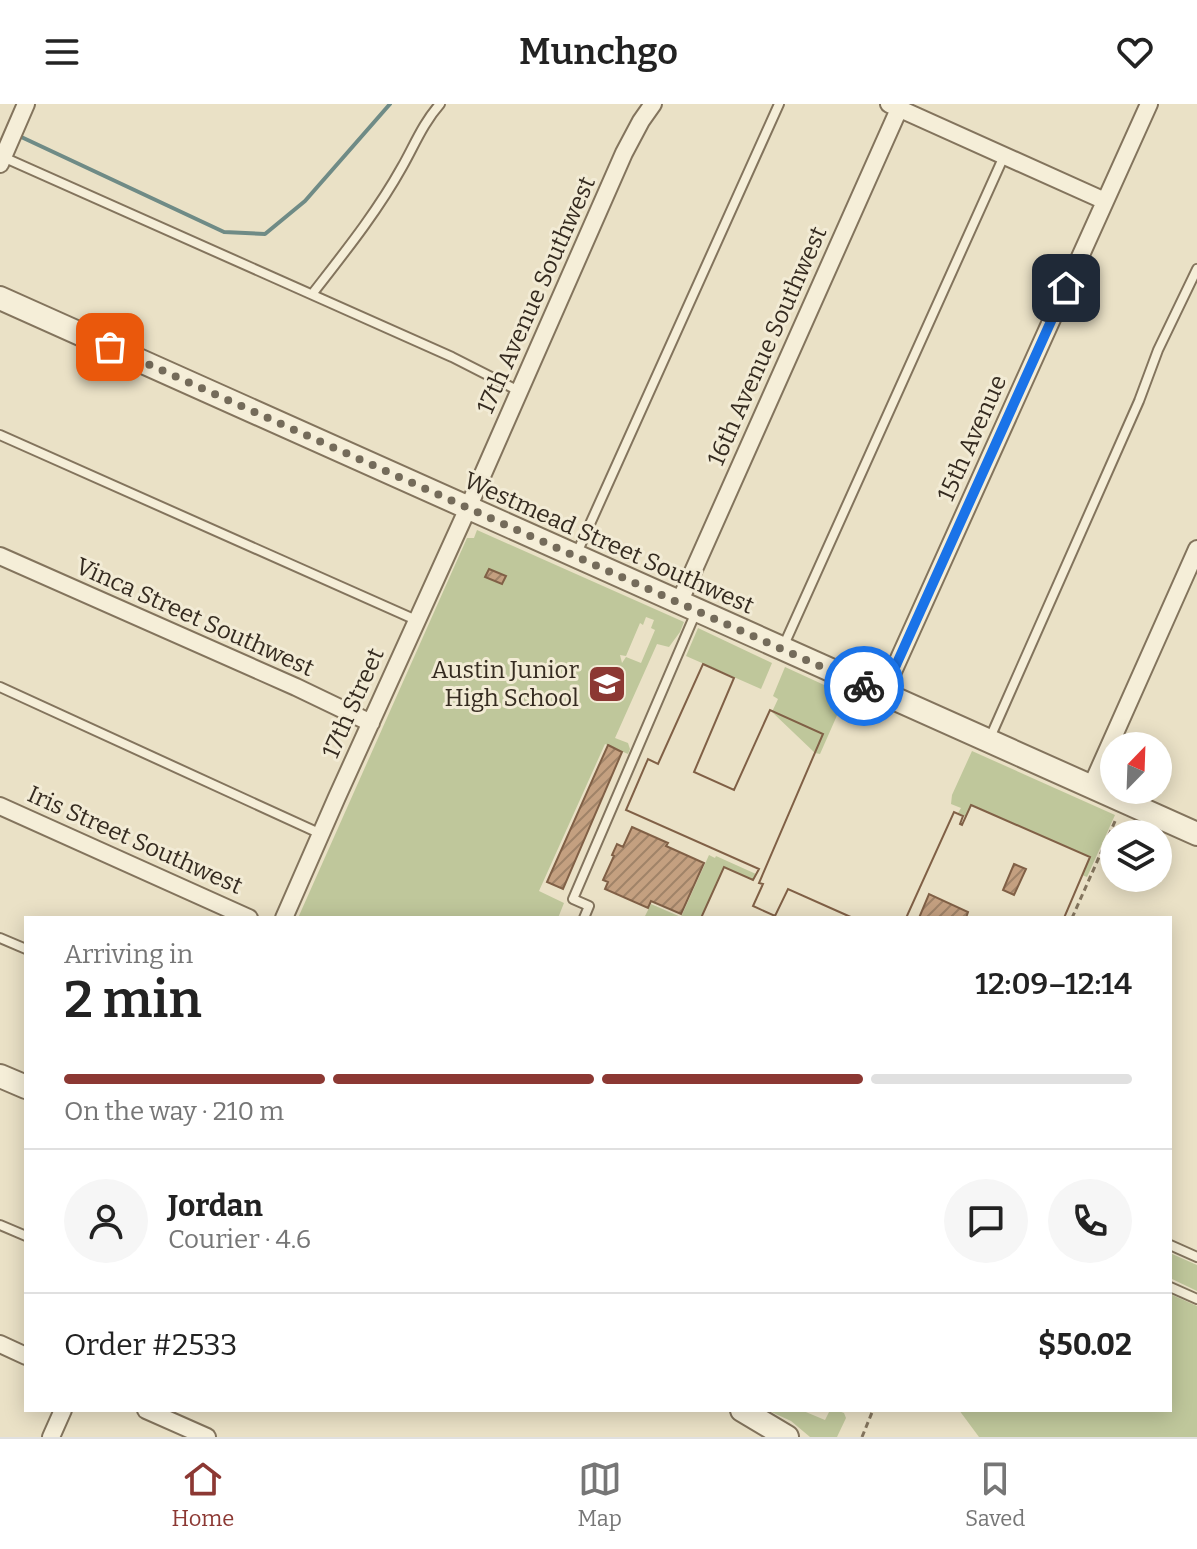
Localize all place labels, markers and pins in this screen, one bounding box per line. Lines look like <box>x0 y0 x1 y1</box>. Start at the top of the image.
pin <box>1032 254 1100 322</box>
pin <box>76 313 144 381</box>
place label: Austin Junior High School <box>431 656 579 712</box>
school or university icon: Austin Junior High School <box>586 663 628 705</box>

